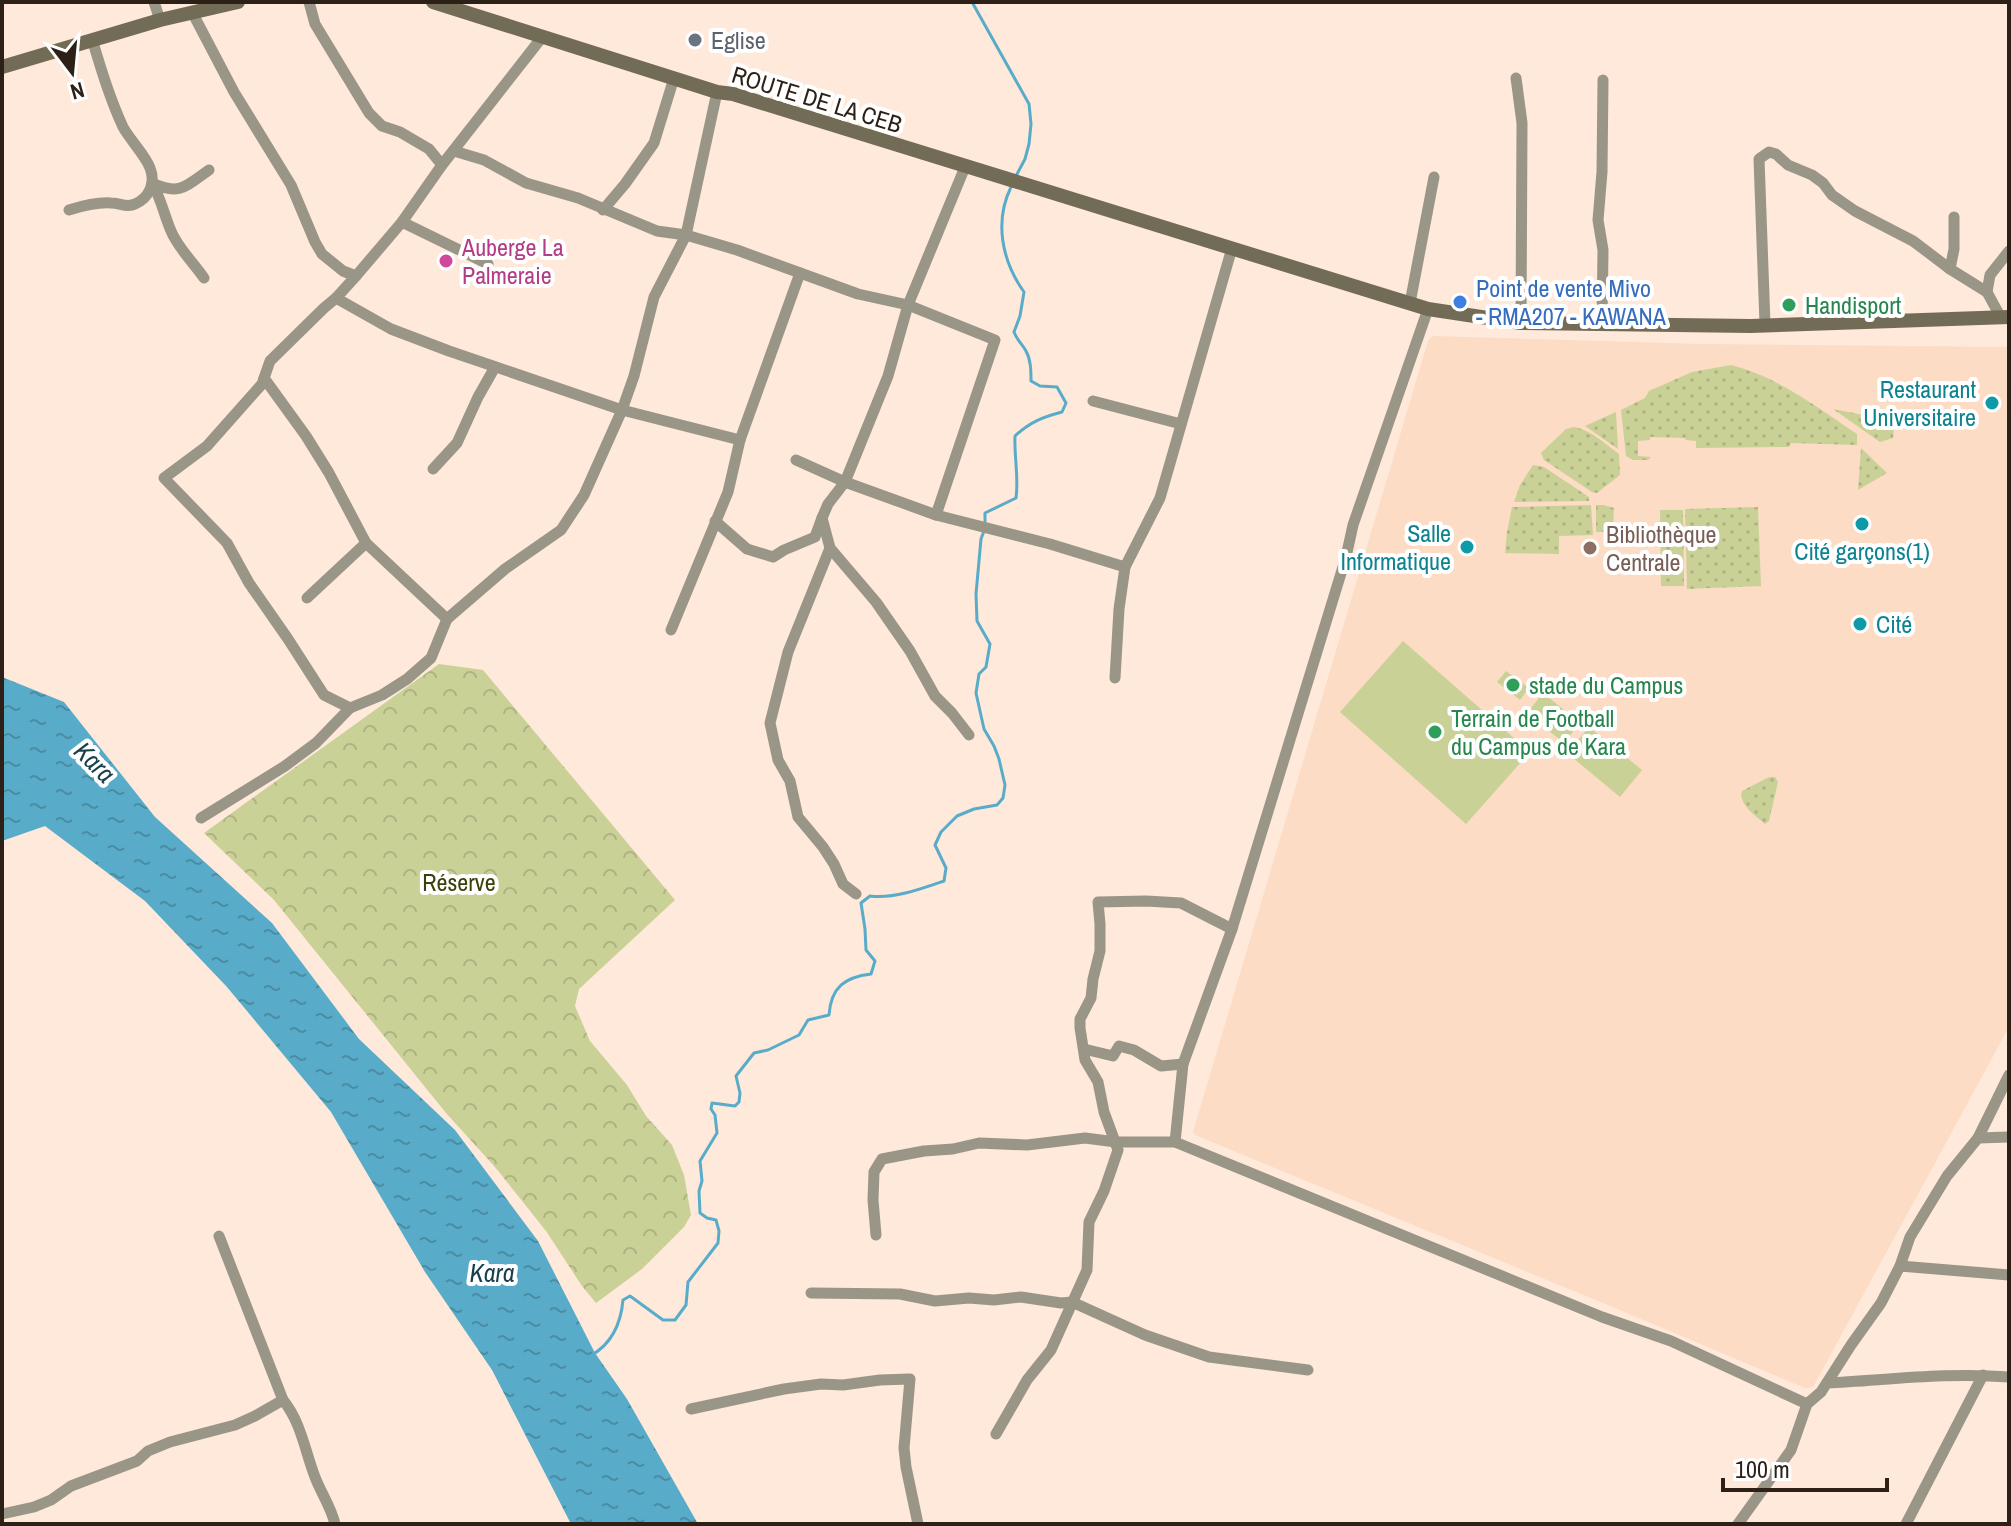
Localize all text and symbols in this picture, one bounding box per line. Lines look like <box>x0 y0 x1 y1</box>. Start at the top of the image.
place label: Eglise <box>711 24 766 56</box>
marker: Eglise <box>686 31 704 49</box>
north arrow <box>32 32 112 112</box>
street label: ROUTE DE LA CEB <box>728 58 906 140</box>
text: N <box>67 75 88 107</box>
place label: Auberge La Palmeraie <box>461 231 564 291</box>
marker: Auberge La Palmeraie <box>437 252 455 270</box>
place label: Point de vente Mivo - RMA207 - KAWANA <box>1476 272 1667 332</box>
place label: Handisport <box>1805 289 1902 321</box>
marker: Point de vente Mivo - RMA207 - KAWANA <box>1451 293 1469 311</box>
marker: Handisport <box>1780 296 1798 314</box>
place label: Restaurant Universitaire <box>1863 373 1977 433</box>
marker: Restaurant Universitaire <box>1983 394 2001 412</box>
marker: Cité garçons(1) <box>1853 515 1871 533</box>
place label: Salle Informatique <box>1341 517 1451 577</box>
place label: Bibliothèque Centrale <box>1606 518 1717 578</box>
place label: Cité garçons(1) <box>1794 535 1930 567</box>
marker: Salle Informatique <box>1458 538 1476 556</box>
marker: Bibliothèque Centrale <box>1581 539 1599 557</box>
place label: Cité <box>1876 608 1912 640</box>
marker: Cité <box>1851 615 1869 633</box>
place label: stade du Campus <box>1529 669 1683 701</box>
marker: stade du Campus <box>1504 676 1522 694</box>
place label: Terrain de Football du Campus de Kara <box>1451 702 1626 762</box>
marker: Terrain de Football du Campus de Kara <box>1426 723 1444 741</box>
water label: Kara <box>67 734 123 790</box>
park label: Réserve <box>422 866 496 898</box>
water label: Kara <box>469 1255 515 1290</box>
scale bar <box>1723 1442 1887 1492</box>
text: 100 m <box>1735 1453 1790 1485</box>

